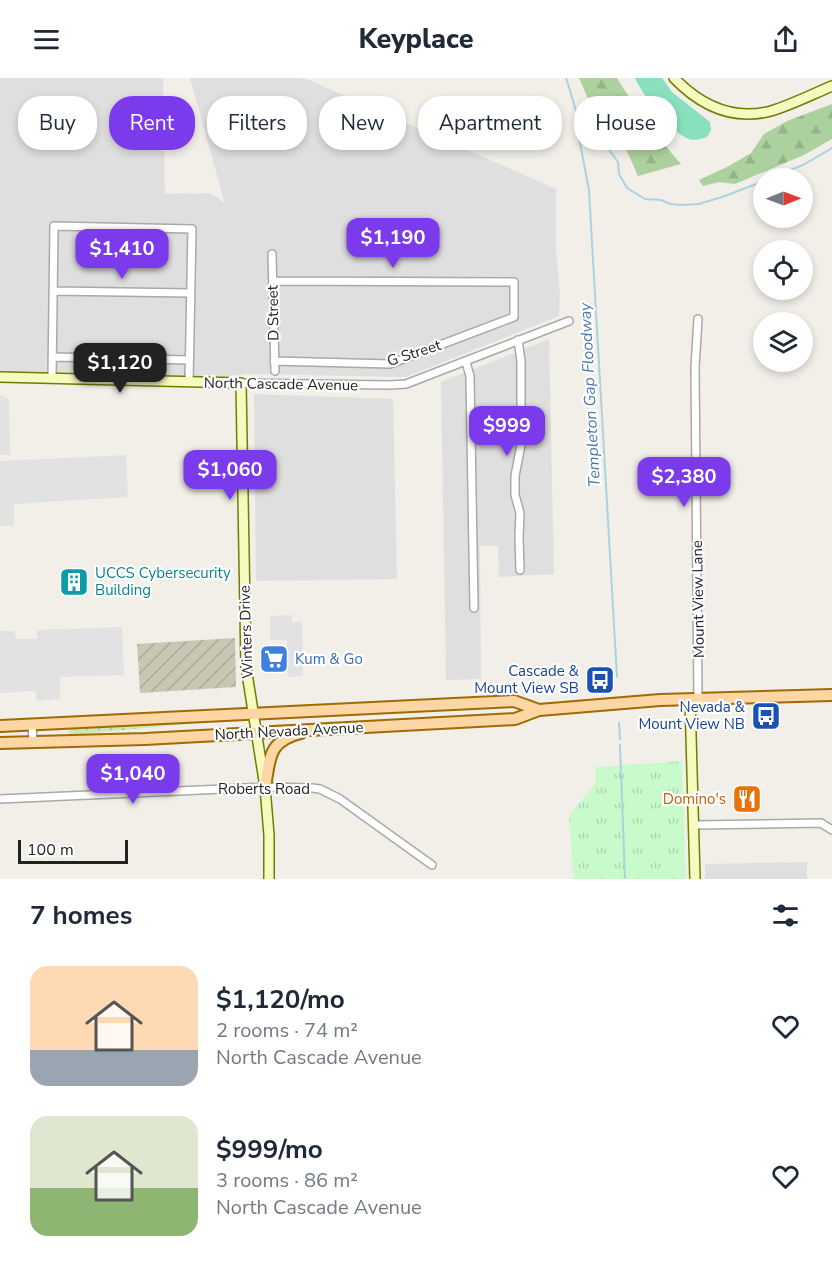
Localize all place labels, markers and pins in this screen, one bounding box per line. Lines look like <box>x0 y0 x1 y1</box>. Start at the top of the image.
pin: $1,190 <box>344 218 442 269</box>
pin: $1,410 <box>73 229 171 280</box>
pin: $1,120 <box>71 343 169 394</box>
pin: $999 <box>471 406 543 457</box>
pin: $1,060 <box>181 450 279 501</box>
pin: $2,380 <box>635 457 733 508</box>
place label: UCCS Cybersecurity Building <box>95 563 231 600</box>
building icon: UCCS Cybersecurity Building <box>58 566 90 598</box>
supermarket icon: Kum & Go <box>258 643 290 675</box>
place label: Kum & Go <box>295 649 363 669</box>
place label: Cascade & Mount View SB <box>474 661 580 698</box>
bus stop icon: Cascade & Mount View SB <box>584 664 616 696</box>
place label: Nevada & Mount View NB <box>638 697 746 734</box>
bus stop icon: Nevada & Mount View NB <box>750 700 782 732</box>
pin: $1,040 <box>84 754 182 805</box>
restaurant icon: Domino's <box>731 783 763 815</box>
place label: Domino's <box>663 789 726 809</box>

